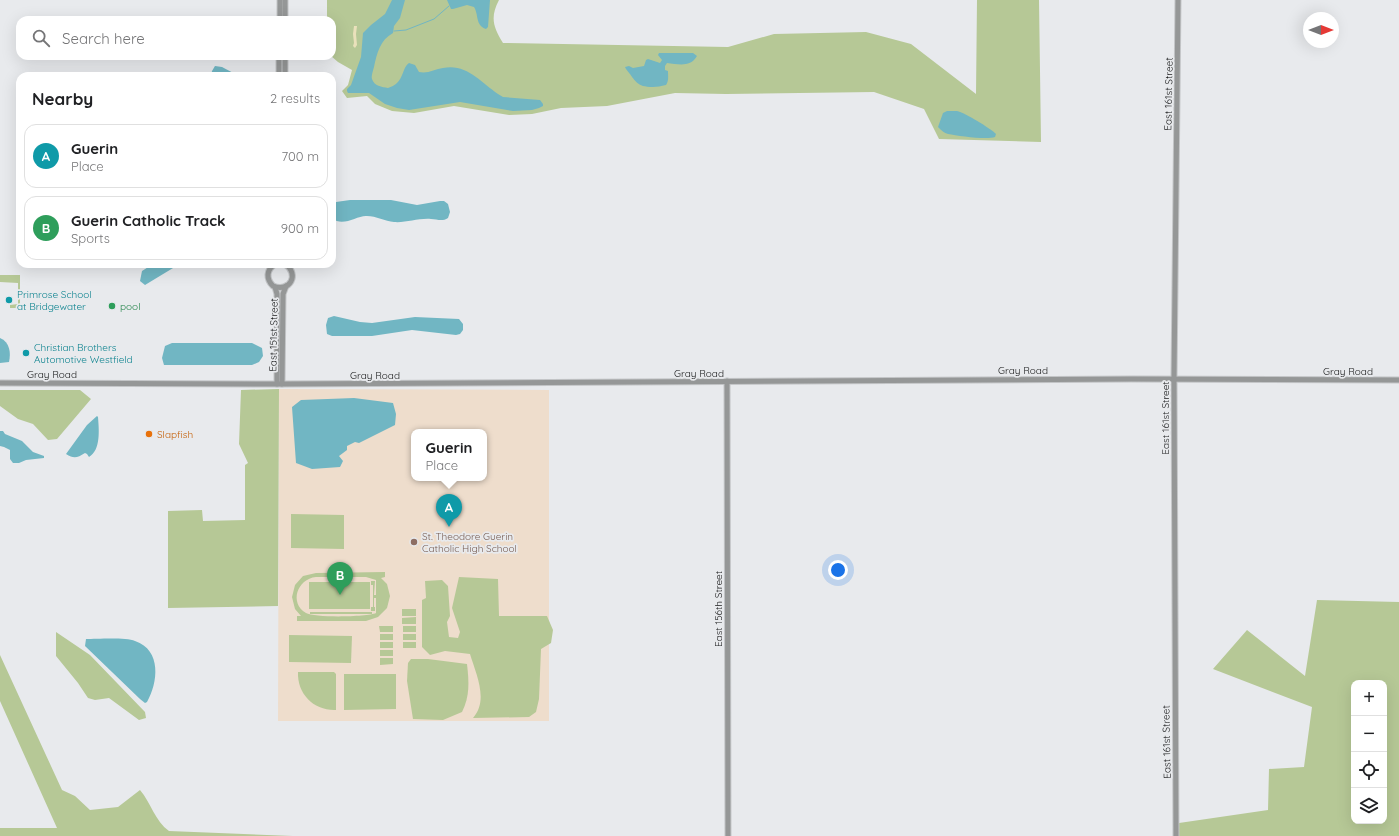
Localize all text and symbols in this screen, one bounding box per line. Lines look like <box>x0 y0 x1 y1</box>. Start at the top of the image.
north arrow <box>1303 12 1339 48</box>
search box <box>16 16 336 60</box>
icon: search <box>30 27 52 49</box>
text: Search here <box>62 29 145 48</box>
street label: East 161st Street <box>1161 57 1176 131</box>
text: Nearby <box>32 88 93 109</box>
text: 2 results <box>270 90 320 106</box>
text: Guerin <box>71 139 118 158</box>
text: A <box>42 148 50 164</box>
text: 700 m <box>281 148 319 164</box>
text: Place <box>71 158 104 174</box>
text: Guerin Catholic Track <box>71 211 226 230</box>
text: B <box>42 220 50 236</box>
text: 900 m <box>281 220 319 236</box>
text: Sports <box>71 230 110 246</box>
place label: Primrose School at Bridgewater <box>17 288 92 313</box>
marker: Primrose School at Bridgewater <box>4 295 14 305</box>
street label: East 151st Street <box>266 298 281 372</box>
place label: pool <box>120 300 140 313</box>
marker: pool <box>107 301 117 311</box>
place label: Christian Brothers Automotive Westfield <box>34 341 133 366</box>
marker: Christian Brothers Automotive Westfield <box>21 348 31 358</box>
street label: Gray Road <box>998 364 1048 377</box>
street label: Gray Road <box>1323 365 1373 378</box>
street label: Gray Road <box>674 367 724 380</box>
street label: Gray Road <box>27 368 77 381</box>
street label: Gray Road <box>350 369 400 382</box>
street label: East 161st Street <box>1159 381 1172 455</box>
place label: Slapfish <box>157 428 193 441</box>
marker: Slapfish <box>144 429 154 439</box>
popup <box>411 429 487 481</box>
text: Guerin <box>425 438 473 457</box>
text: Place <box>425 457 458 473</box>
pin: A <box>436 494 462 527</box>
place label: St. Theodore Guerin Catholic High School <box>422 530 517 555</box>
marker: St. Theodore Guerin Catholic High School <box>409 537 419 547</box>
your location <box>828 560 848 580</box>
pin: B <box>327 562 353 595</box>
street label: East 156th Street <box>712 570 725 647</box>
map controls <box>1351 680 1387 824</box>
button: + <box>1351 680 1387 716</box>
street label: East 161st Street <box>1159 705 1174 779</box>
button: − <box>1351 716 1387 752</box>
button: locate <box>1351 752 1387 788</box>
button: layers <box>1351 788 1387 824</box>

